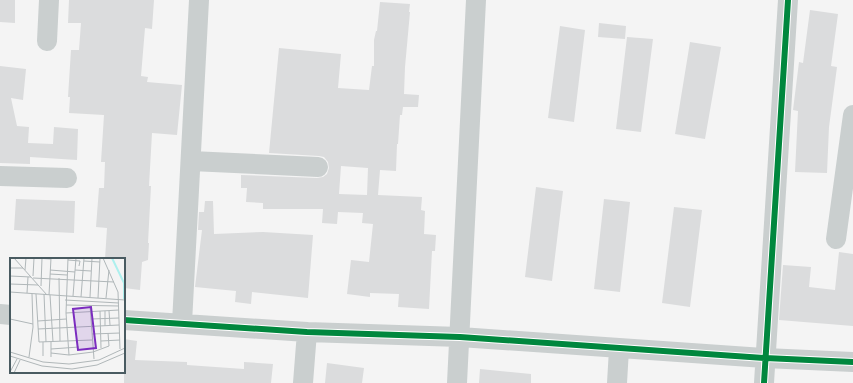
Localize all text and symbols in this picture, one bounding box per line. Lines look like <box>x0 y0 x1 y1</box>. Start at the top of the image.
inset map <box>10 258 125 373</box>

